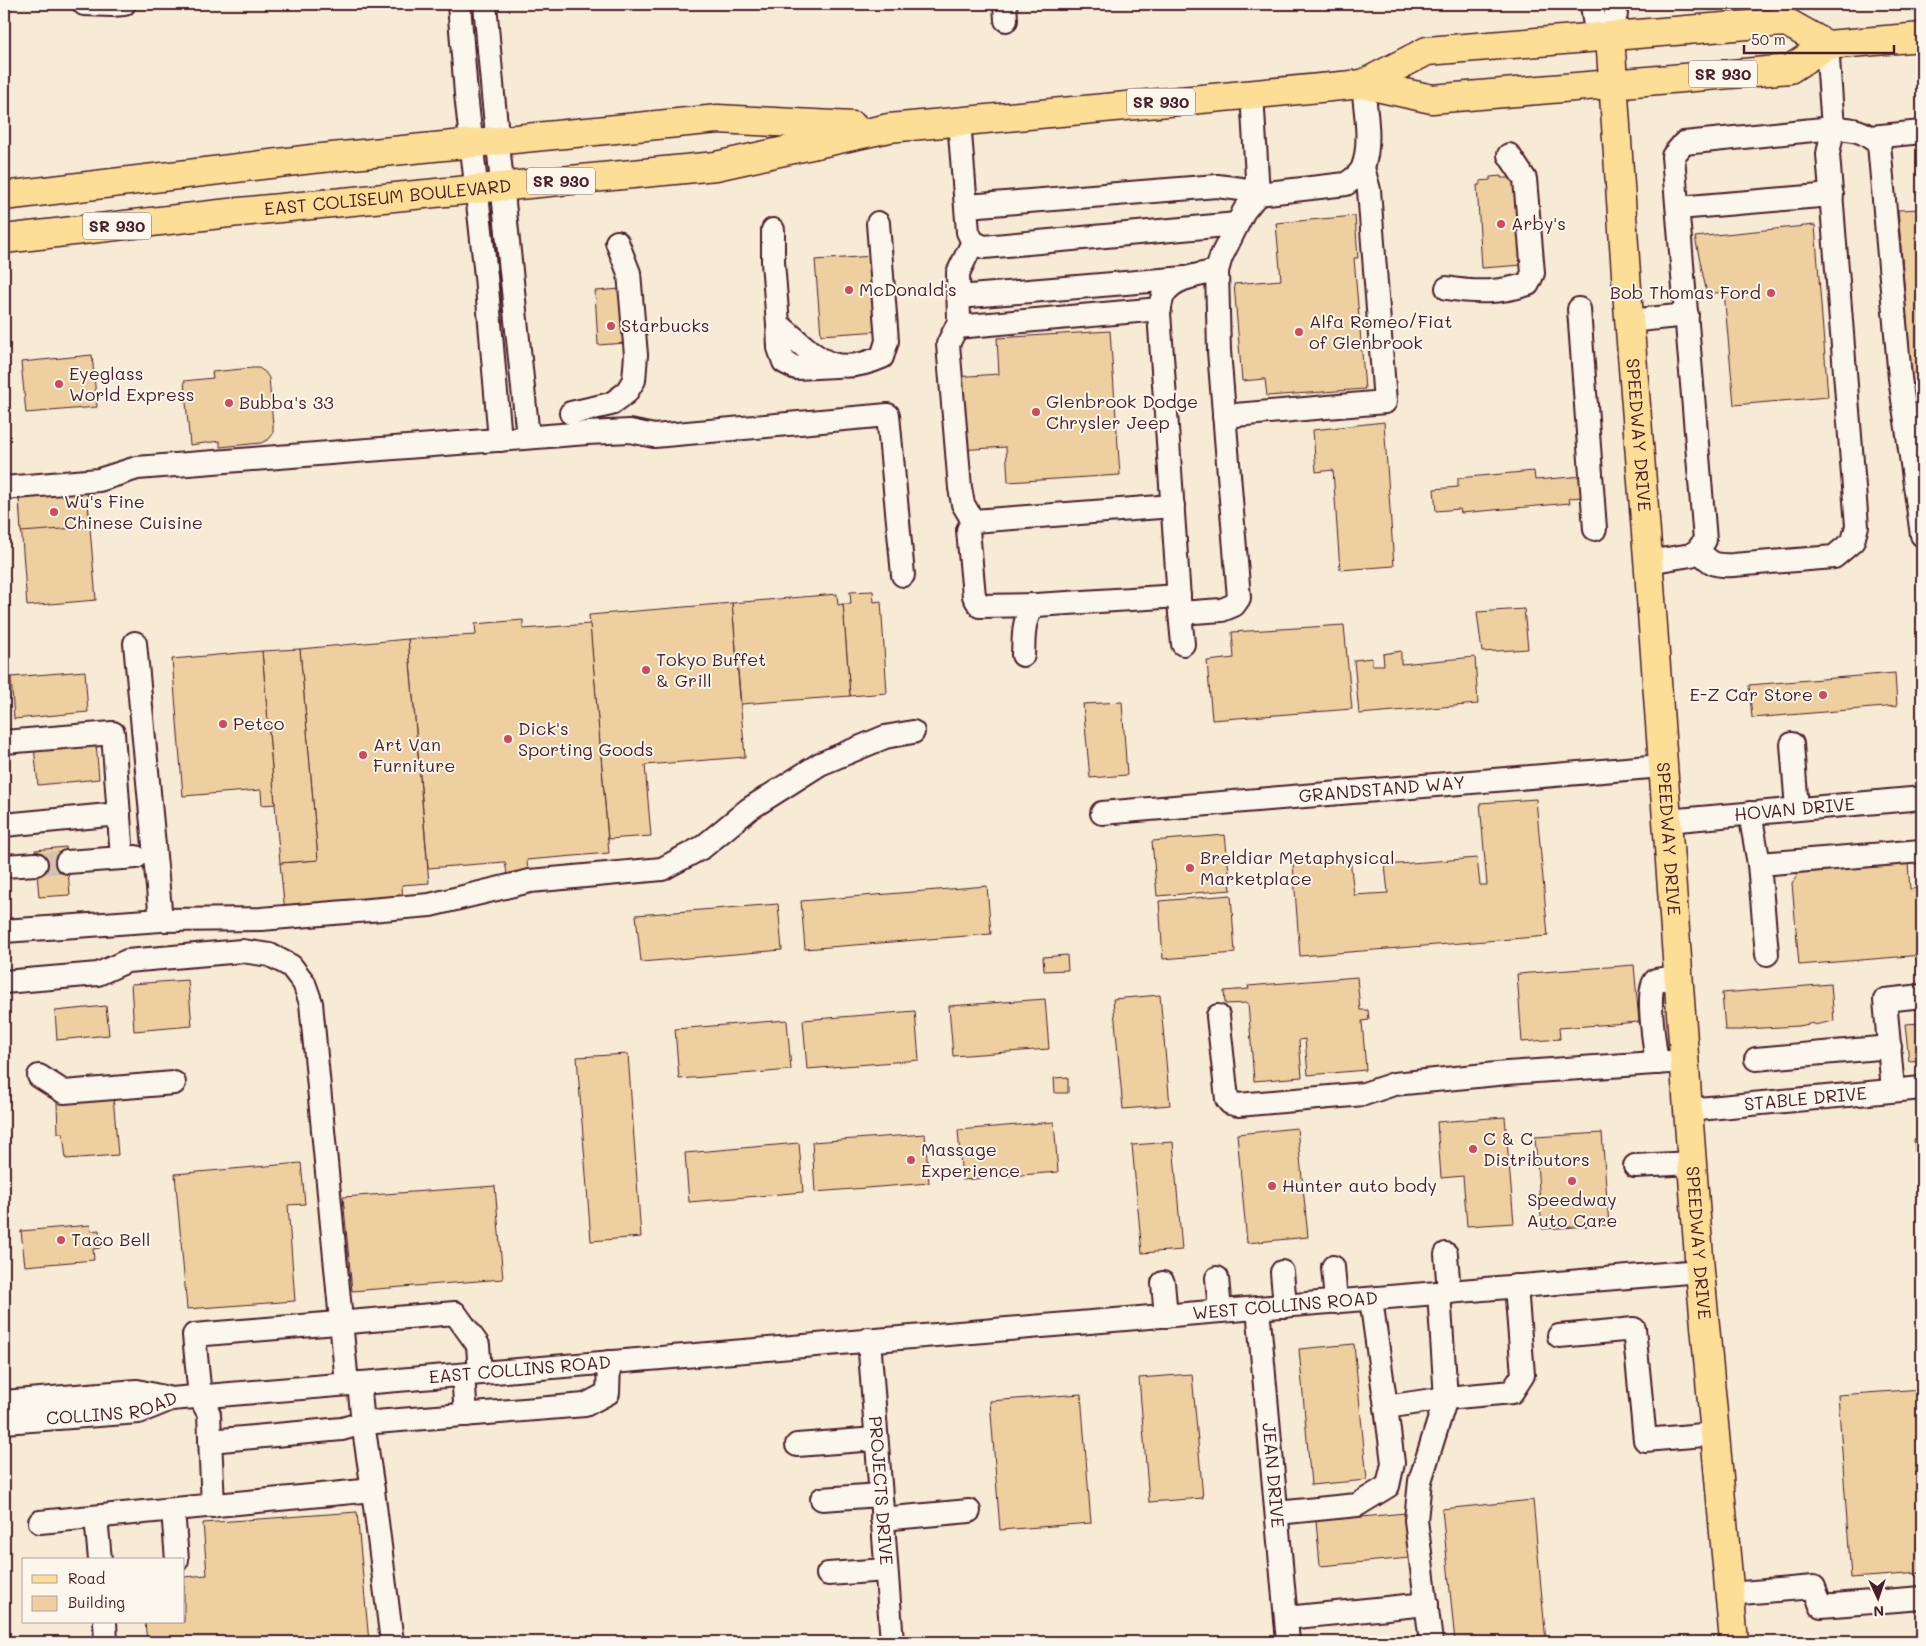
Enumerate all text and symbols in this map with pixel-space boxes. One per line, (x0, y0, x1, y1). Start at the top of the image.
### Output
scale bar (1744, 22, 1894, 54)
text: 50 m (1751, 29, 1786, 49)
road number: SR 930 (1689, 61, 1757, 88)
road number: SR 930 (1127, 88, 1195, 115)
road number: SR 930 (527, 168, 595, 195)
street label: EAST COLISEUM BOULEVARD (263, 173, 512, 221)
place label: Arby's (1511, 211, 1566, 235)
road number: SR 930 (83, 212, 151, 240)
marker: Arby's (1495, 218, 1507, 230)
place label: McDonald's (859, 277, 957, 301)
place label: Bob Thomas Ford (1610, 280, 1761, 304)
marker: McDonald's (843, 284, 855, 296)
marker: Bob Thomas Ford (1765, 287, 1777, 299)
place label: Alfa Romeo/Fiat of Glenbrook (1309, 309, 1452, 354)
place label: Starbucks (621, 313, 710, 337)
marker: Starbucks (605, 320, 617, 332)
marker: Alfa Romeo/Fiat of Glenbrook (1293, 326, 1305, 338)
street label: SPEEDWAY DRIVE (1621, 357, 1657, 512)
place label: Eyeglass World Express (69, 361, 194, 406)
marker: Eyeglass World Express (53, 378, 65, 390)
place label: Glenbrook Dodge Chrysler Jeep (1046, 389, 1198, 434)
place label: Bubba's 33 (239, 390, 334, 414)
marker: Bubba's 33 (223, 397, 235, 409)
marker: Glenbrook Dodge Chrysler Jeep (1030, 406, 1042, 418)
place label: Wu's Fine Chinese Cuisine (64, 489, 203, 534)
marker: Wu's Fine Chinese Cuisine (48, 506, 60, 518)
place label: Tokyo Buffet & Grill (656, 647, 766, 692)
marker: Tokyo Buffet & Grill (640, 664, 652, 676)
place label: E-Z Car Store (1689, 682, 1813, 706)
marker: E-Z Car Store (1817, 689, 1829, 701)
place label: Petco (233, 711, 285, 735)
place label: Dick's Sporting Goods (518, 716, 653, 761)
marker: Petco (217, 718, 229, 730)
place label: Art Van Furniture (373, 732, 455, 777)
marker: Dick's Sporting Goods (502, 733, 514, 745)
marker: Art Van Furniture (357, 749, 369, 761)
street label: SPEEDWAY DRIVE (1652, 761, 1687, 916)
street label: GRANDSTAND WAY (1298, 770, 1466, 807)
street label: HOVAN DRIVE (1733, 791, 1856, 826)
place label: Breldiar Metaphysical Marketplace (1200, 845, 1395, 890)
marker: Breldiar Metaphysical Marketplace (1184, 862, 1196, 874)
street label: STABLE DRIVE (1743, 1080, 1868, 1116)
place label: C & C Distributors (1483, 1126, 1590, 1171)
place label: Massage Experience (921, 1137, 1020, 1182)
marker: C & C Distributors (1467, 1143, 1479, 1155)
marker: Massage Experience (905, 1154, 917, 1166)
street label: SPEEDWAY DRIVE (1681, 1165, 1717, 1320)
place label: Hunter auto body (1282, 1173, 1437, 1197)
marker: Speedway Auto Care (1566, 1175, 1578, 1187)
marker: Hunter auto body (1266, 1180, 1278, 1192)
place label: Speedway Auto Care (1527, 1187, 1617, 1232)
place label: Taco Bell (71, 1227, 151, 1251)
marker: Taco Bell (55, 1234, 67, 1246)
street label: WEST COLLINS ROAD (1191, 1285, 1379, 1324)
street label: EAST COLLINS ROAD (428, 1349, 612, 1388)
street label: COLLINS ROAD (45, 1385, 181, 1430)
street label: PROJECTS DRIVE (864, 1415, 899, 1566)
street label: JEAN DRIVE (1257, 1422, 1291, 1529)
legend (22, 1558, 185, 1624)
text: Road (68, 1568, 105, 1588)
north arrow (1854, 1574, 1904, 1624)
text: Building (68, 1592, 125, 1612)
text: N (1873, 1602, 1885, 1621)

